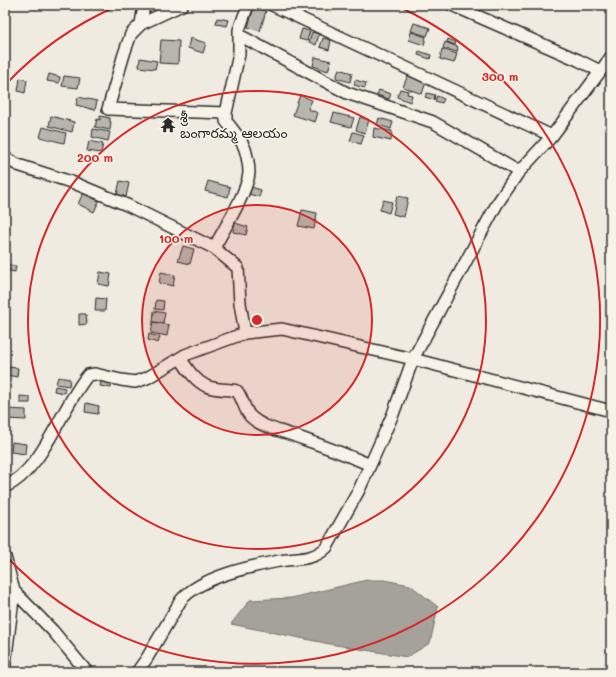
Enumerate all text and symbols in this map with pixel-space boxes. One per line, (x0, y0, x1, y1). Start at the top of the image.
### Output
text: 300 m (482, 68, 518, 84)
place label: శ్రీ బంగారమ్మ ఆలయం (180, 107, 288, 144)
temple icon: శ్రీ బంగారమ్మ ఆలయం (159, 116, 177, 134)
text: 200 m (77, 149, 113, 165)
text: 100 m (159, 230, 193, 246)
centre of rings (250, 313, 264, 327)

